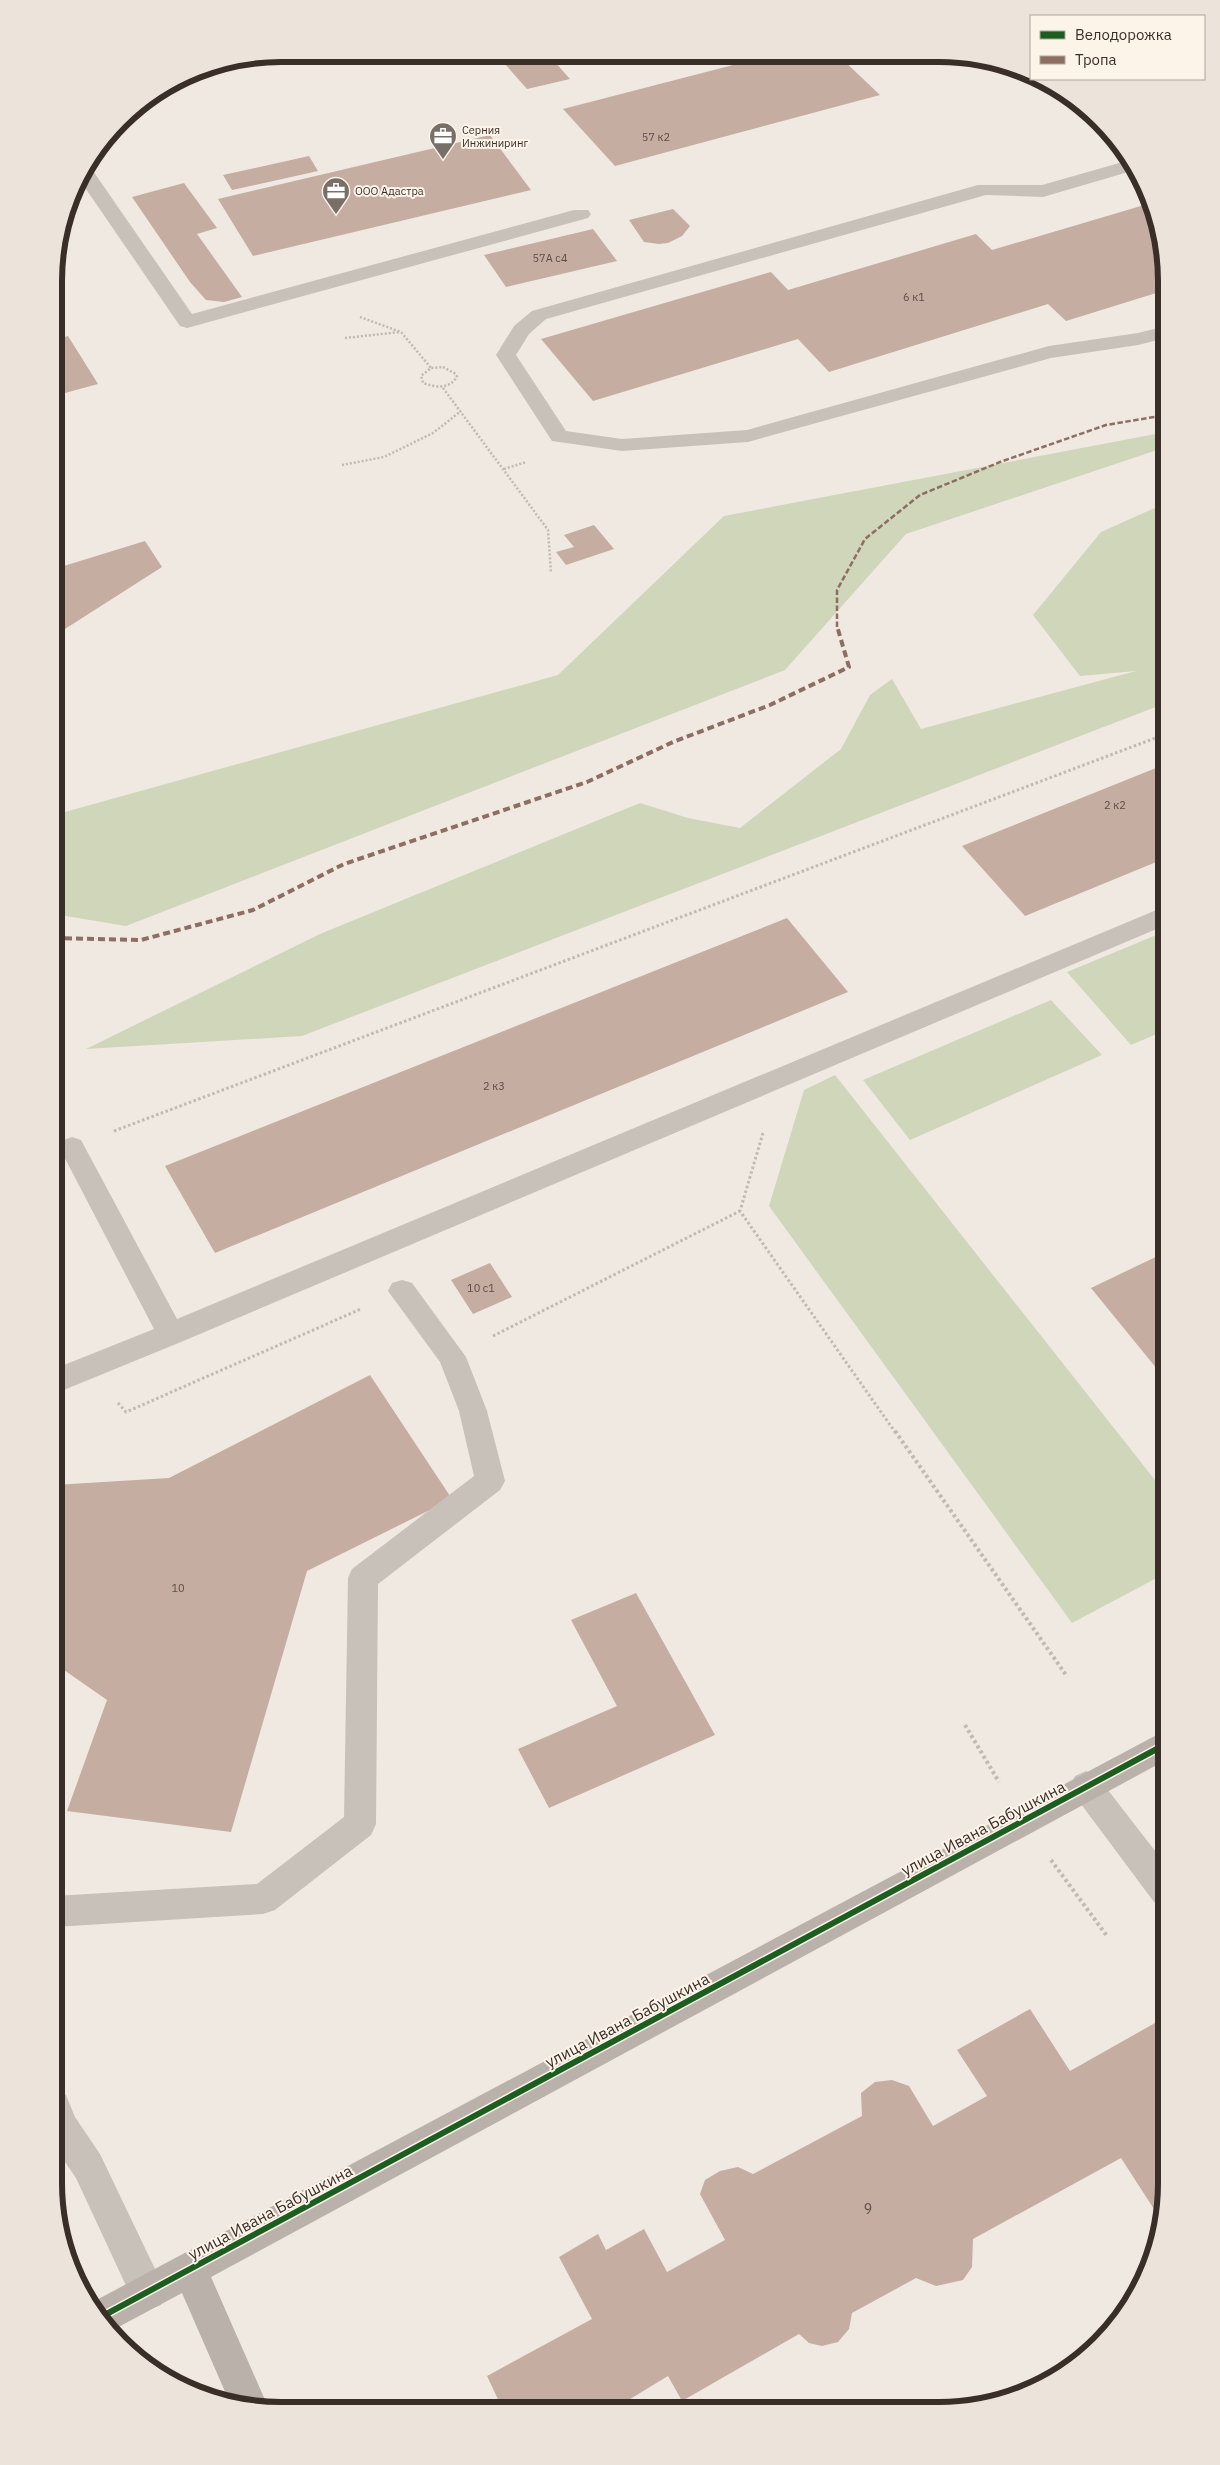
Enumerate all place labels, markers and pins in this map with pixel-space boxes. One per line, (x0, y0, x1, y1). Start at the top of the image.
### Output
office icon: Серния Инжиниринг (428, 121, 458, 160)
place label: Серния Инжиниринг (462, 123, 528, 150)
office icon: ООО Адастра (321, 176, 351, 215)
place label: ООО Адастра (355, 184, 424, 198)

